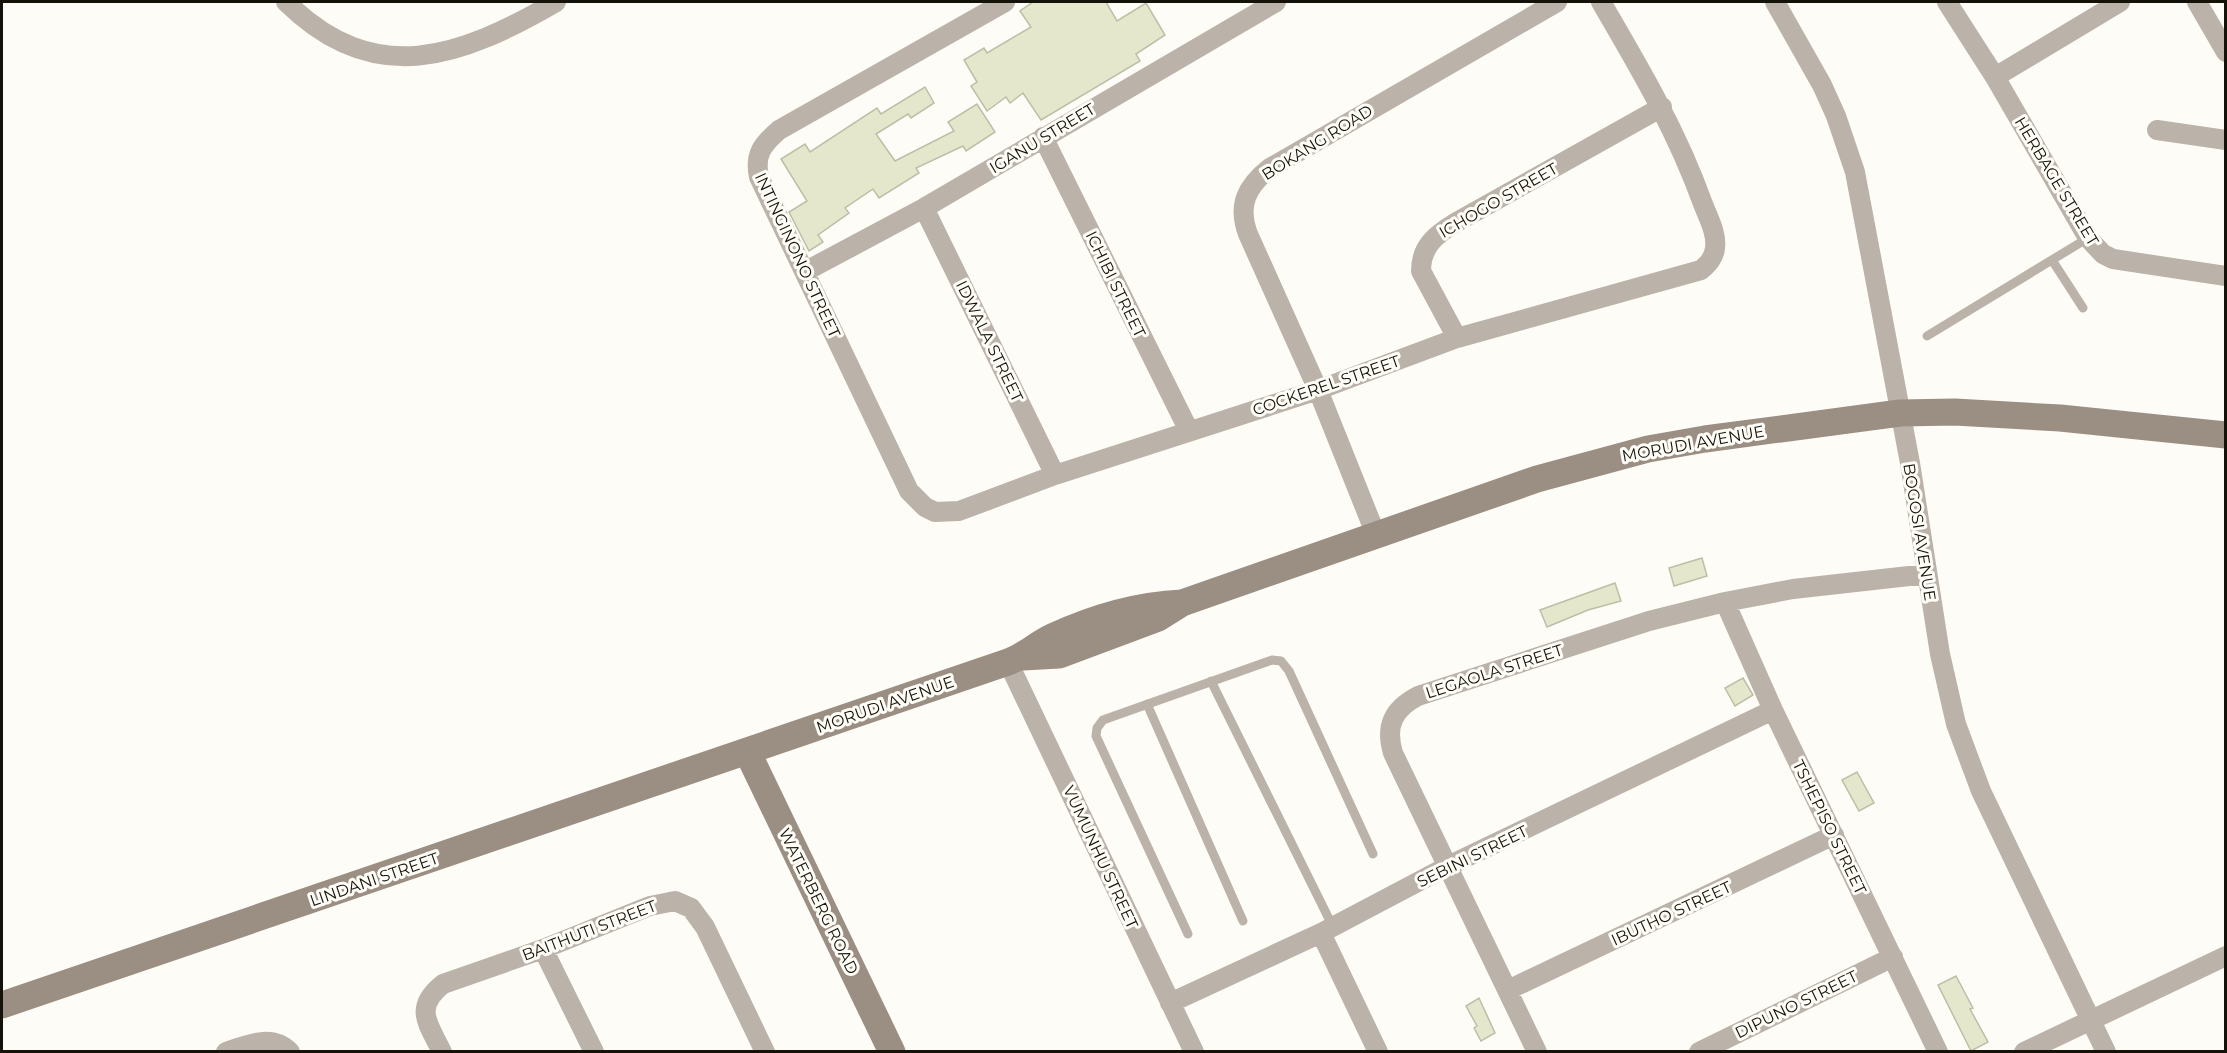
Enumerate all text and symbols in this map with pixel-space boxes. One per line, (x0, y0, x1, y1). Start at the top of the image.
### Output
street label: IGANU STREET (986, 99, 1099, 177)
street label: BOKANG ROAD (1258, 101, 1376, 184)
street label: HERBAGE STREET (2011, 113, 2103, 250)
street label: ICHOGO STREET (1436, 158, 1562, 242)
street label: INTINGINONO STREET (751, 170, 845, 342)
street label: ICHIBI STREET (1082, 228, 1150, 341)
street label: IDWALA STREET (952, 278, 1027, 406)
street label: COCKEREL STREET (1250, 351, 1403, 420)
street label: MORUDI AVENUE (1620, 422, 1766, 465)
street label: BOGOSI AVENUE (1899, 462, 1940, 602)
street label: LEGAOLA STREET (1423, 640, 1566, 703)
street label: MORUDI AVENUE (814, 672, 956, 737)
street label: TSHEPISO STREET (1789, 757, 1871, 898)
street label: VUMUNHU STREET (1059, 783, 1142, 933)
street label: SEBINI STREET (1414, 821, 1531, 891)
street label: WATERBERG ROAD (775, 825, 862, 977)
street label: LINDANI STREET (307, 848, 442, 910)
street label: IBUTHO STREET (1608, 877, 1735, 950)
street label: BAITHUTI STREET (519, 896, 660, 965)
street label: DIPUNO STREET (1732, 966, 1861, 1042)

